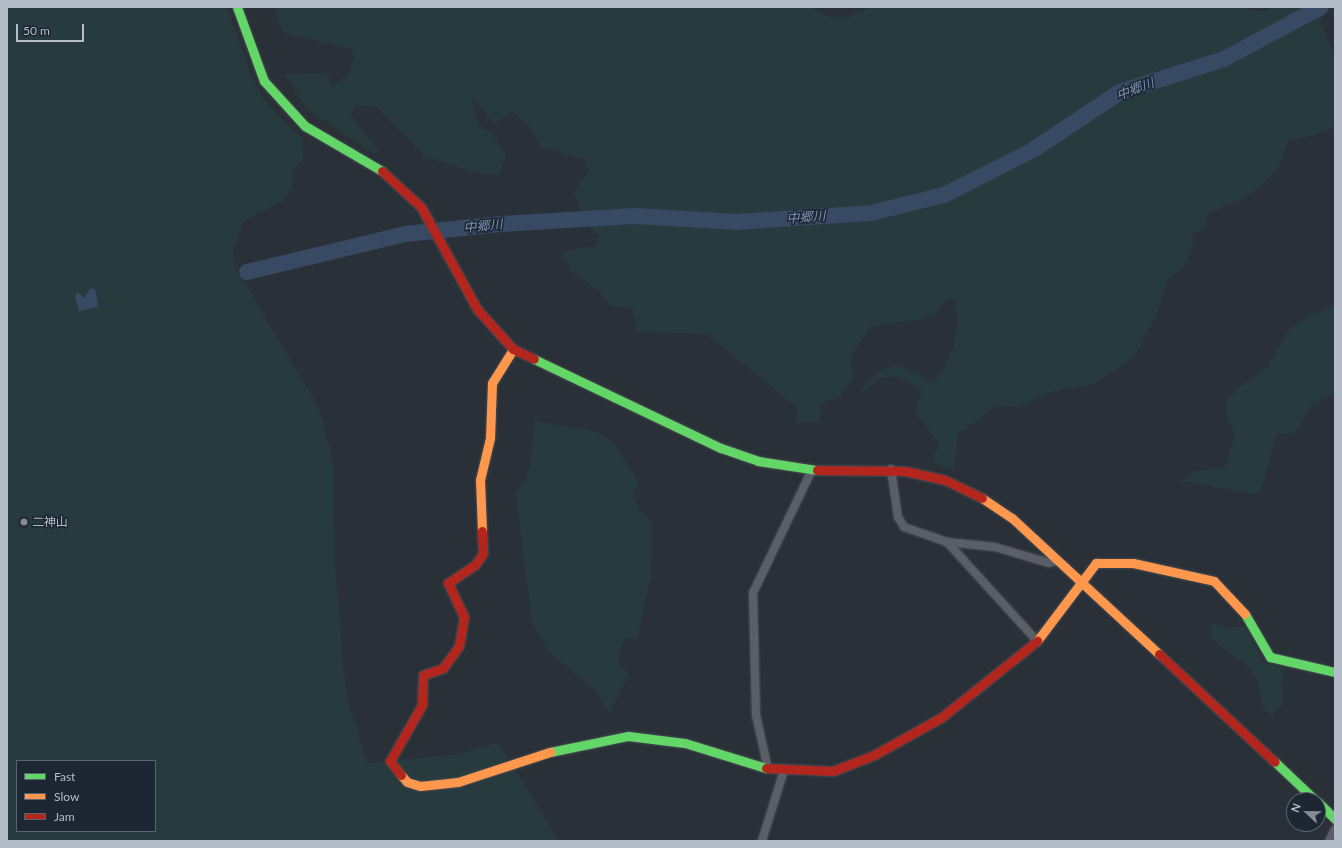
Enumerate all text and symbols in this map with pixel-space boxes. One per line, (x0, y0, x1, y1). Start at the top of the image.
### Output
scale bar (18, 16, 86, 42)
text: 50 m (23, 23, 50, 38)
water label: 中郷川 (1114, 75, 1156, 103)
water label: 中郷川 (786, 208, 826, 226)
water label: 中郷川 (463, 216, 503, 236)
place label: 二神山 (32, 515, 68, 529)
marker: 二神山 (19, 517, 29, 527)
legend (16, 760, 156, 832)
text: Fast (54, 769, 75, 784)
text: Slow (54, 789, 79, 804)
north arrow (1286, 792, 1326, 832)
text: N (1288, 801, 1303, 814)
text: Jam (54, 809, 75, 824)

